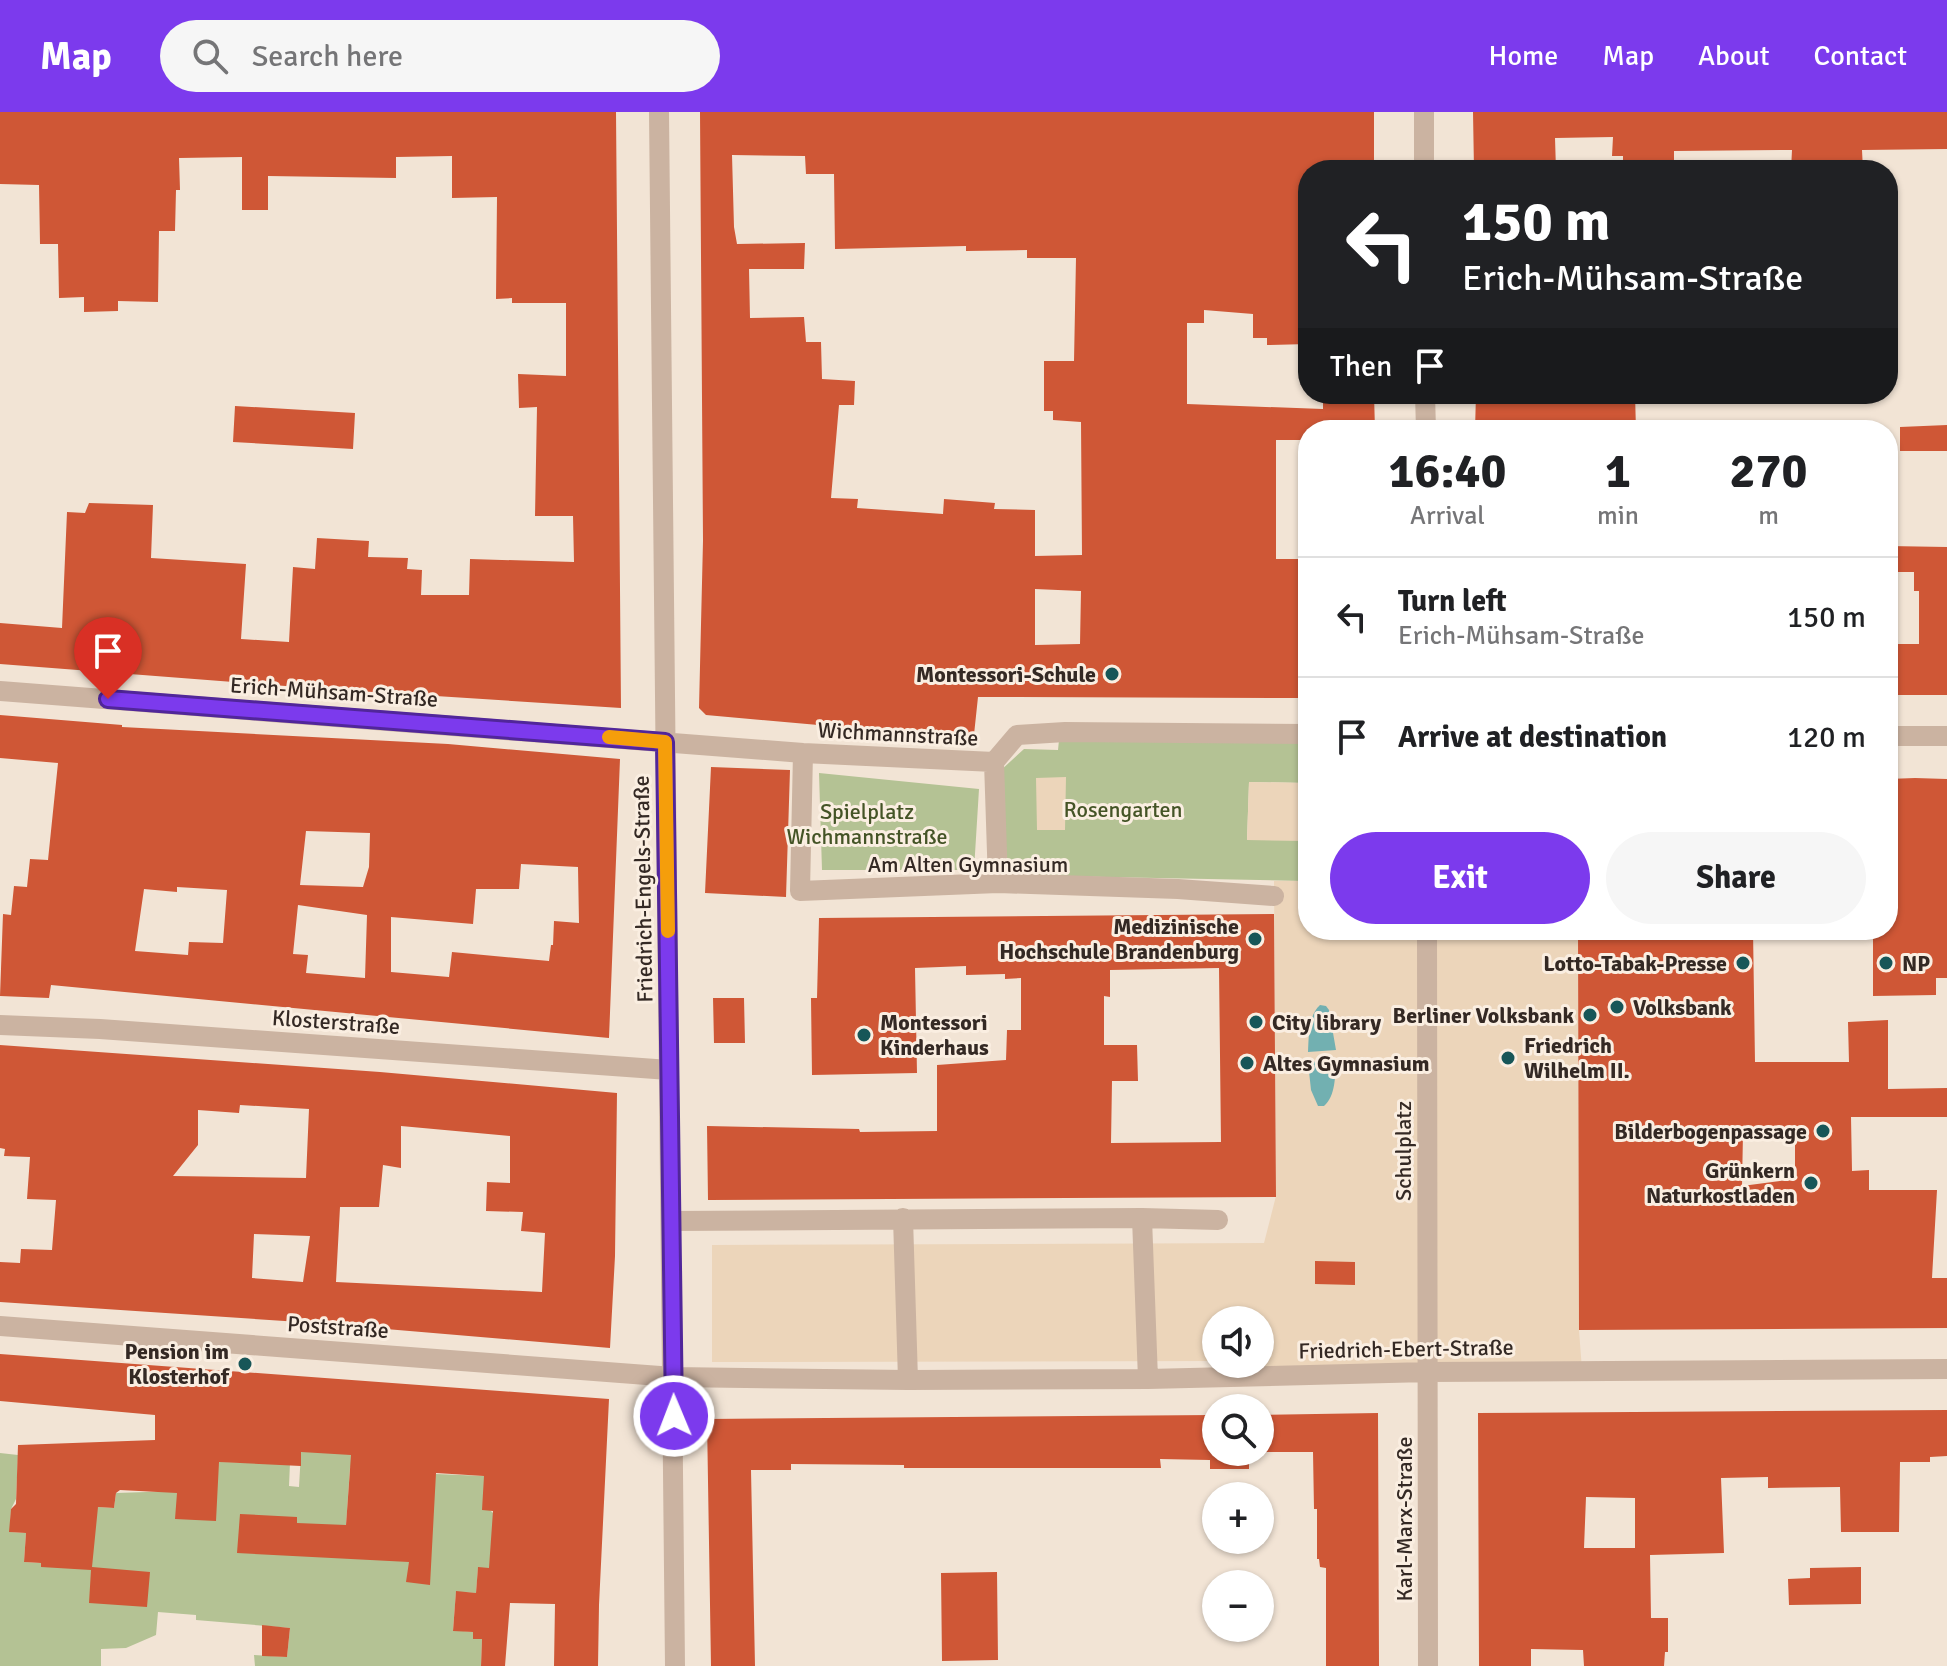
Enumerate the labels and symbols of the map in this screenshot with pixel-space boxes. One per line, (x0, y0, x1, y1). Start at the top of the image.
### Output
pin (74, 617, 142, 699)
place label: Montessori-Schule (916, 661, 1096, 688)
marker: Montessori-Schule (1103, 665, 1121, 683)
street label: Erich-Mühsam-Straße (229, 671, 439, 713)
street label: Wichmannstraße (817, 716, 979, 752)
street label: Friedrich-Engels-Straße (628, 775, 658, 1003)
park label: Rosengarten (1064, 796, 1182, 823)
park label: Spielplatz Wichmannstraße (787, 798, 947, 850)
street label: Am Alten Gymnasium (868, 851, 1068, 878)
place label: Medizinische Hochschule Brandenburg (999, 913, 1239, 965)
marker: Medizinische Hochschule Brandenburg (1246, 930, 1264, 948)
place label: Lotto-Tabak-Presse (1543, 950, 1727, 977)
place label: NP (1902, 950, 1930, 977)
marker: Lotto-Tabak-Presse (1734, 954, 1752, 972)
marker: NP (1877, 954, 1895, 972)
place label: Volksbank (1633, 994, 1732, 1021)
marker: Volksbank (1608, 998, 1626, 1016)
place label: Berliner Volksbank (1393, 1002, 1574, 1029)
street label: Klosterstraße (271, 1004, 401, 1040)
marker: Berliner Volksbank (1581, 1006, 1599, 1024)
place label: Montessori Kinderhaus (880, 1009, 989, 1061)
place label: City library (1272, 1009, 1381, 1036)
marker: City library (1247, 1013, 1265, 1031)
marker: Montessori Kinderhaus (855, 1026, 873, 1044)
place label: Friedrich Wilhelm II. (1524, 1032, 1630, 1084)
marker: Friedrich Wilhelm II. (1499, 1049, 1517, 1067)
place label: Altes Gymnasium (1263, 1050, 1430, 1077)
marker: Altes Gymnasium (1238, 1054, 1256, 1072)
street label: Schulplatz (1390, 1101, 1417, 1201)
place label: Bilderbogenpassage (1614, 1118, 1807, 1145)
marker: Bilderbogenpassage (1814, 1122, 1832, 1140)
place label: Grünkern Naturkostladen (1646, 1157, 1795, 1209)
marker: Grünkern Naturkostladen (1802, 1174, 1820, 1192)
street label: Poststraße (286, 1310, 390, 1344)
street label: Friedrich-Ebert-Straße (1298, 1334, 1514, 1364)
place label: Pension im Klosterhof (124, 1338, 230, 1390)
marker: Pension im Klosterhof (236, 1355, 254, 1373)
position arrow (632, 1374, 716, 1458)
street label: Karl-Marx-Straße (1391, 1437, 1418, 1601)

